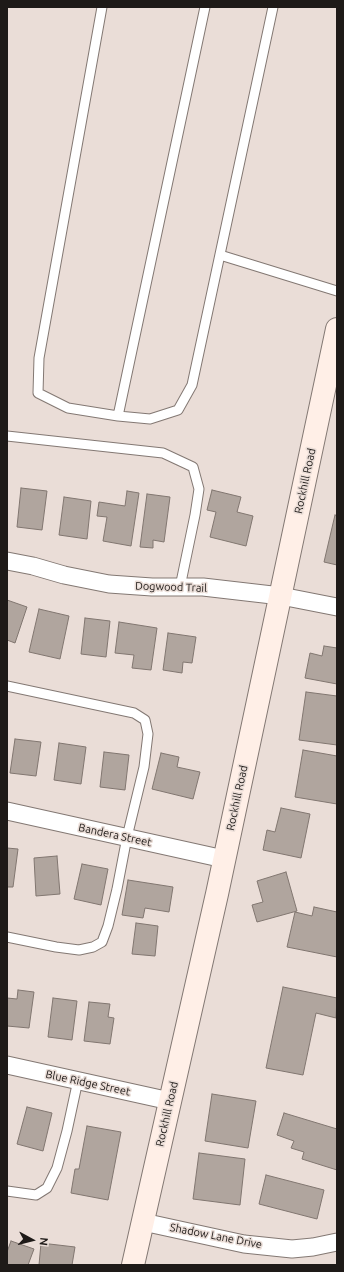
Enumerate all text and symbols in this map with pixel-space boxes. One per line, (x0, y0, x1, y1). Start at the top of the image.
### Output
street label: Rockhill Road (292, 447, 318, 515)
street label: Dogwood Trail (135, 579, 207, 595)
street label: Rockhill Road (224, 764, 250, 832)
street label: Bandera Street (77, 821, 153, 849)
street label: Blue Ridge Street (44, 1068, 132, 1098)
street label: Rockhill Road (153, 1080, 181, 1148)
north arrow (12, 1220, 52, 1260)
street label: Shadow Lane Drive (169, 1221, 263, 1251)
text: N (37, 1237, 50, 1246)

